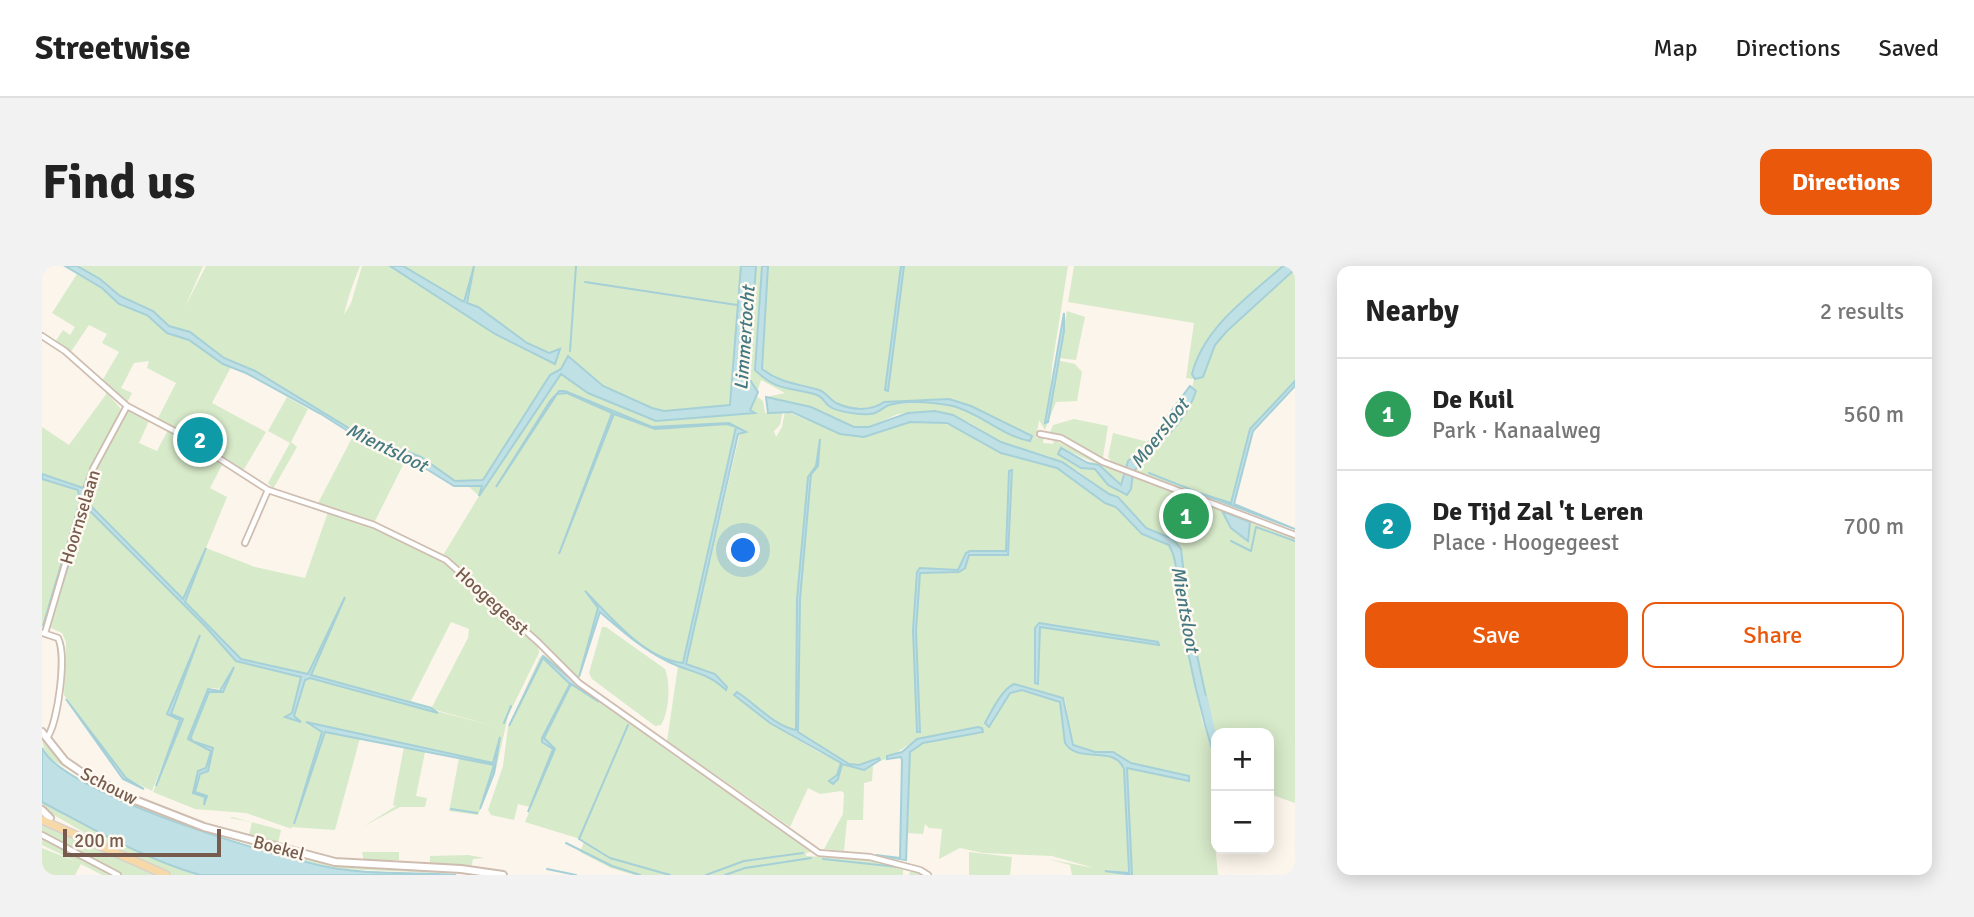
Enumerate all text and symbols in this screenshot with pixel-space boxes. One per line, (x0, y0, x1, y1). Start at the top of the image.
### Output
text: Streetwise (35, 28, 191, 69)
text: Map (1653, 33, 1698, 63)
text: Directions (1736, 33, 1841, 63)
text: Saved (1879, 33, 1939, 63)
button: Directions (1760, 149, 1932, 215)
text: Find us (42, 152, 195, 212)
water label: Limmertocht (729, 283, 761, 391)
text: Nearby (1365, 293, 1459, 330)
text: 2 results (1820, 297, 1904, 326)
text: De Kuil (1432, 384, 1514, 416)
water label: Moersloot (1125, 392, 1196, 473)
text: 1 (1382, 400, 1394, 429)
text: 560 m (1843, 400, 1904, 429)
pin: 2 (177, 414, 223, 466)
text: Park · Kanaalweg (1432, 416, 1601, 445)
water label: Mientsloot (342, 418, 433, 479)
street label: Hoornselaan (55, 467, 105, 567)
pin: 1 (1163, 490, 1209, 542)
text: De Tijd Zal 't Leren (1432, 496, 1643, 528)
text: 2 (1382, 512, 1394, 541)
text: 700 m (1843, 512, 1904, 541)
text: Place · Hoogegeest (1432, 528, 1619, 557)
your location (726, 533, 760, 567)
street label: Hoogegeest (451, 562, 533, 640)
water label: Mientsloot (1166, 564, 1205, 656)
button: Save (1365, 602, 1628, 668)
button: Share (1642, 602, 1904, 668)
map controls (1211, 728, 1274, 854)
button: + (1211, 728, 1274, 791)
street label: Schouw (77, 762, 141, 810)
button: − (1211, 791, 1274, 854)
scale bar (63, 826, 220, 858)
text: 200 m (74, 829, 124, 853)
street label: Boekel (251, 831, 307, 865)

